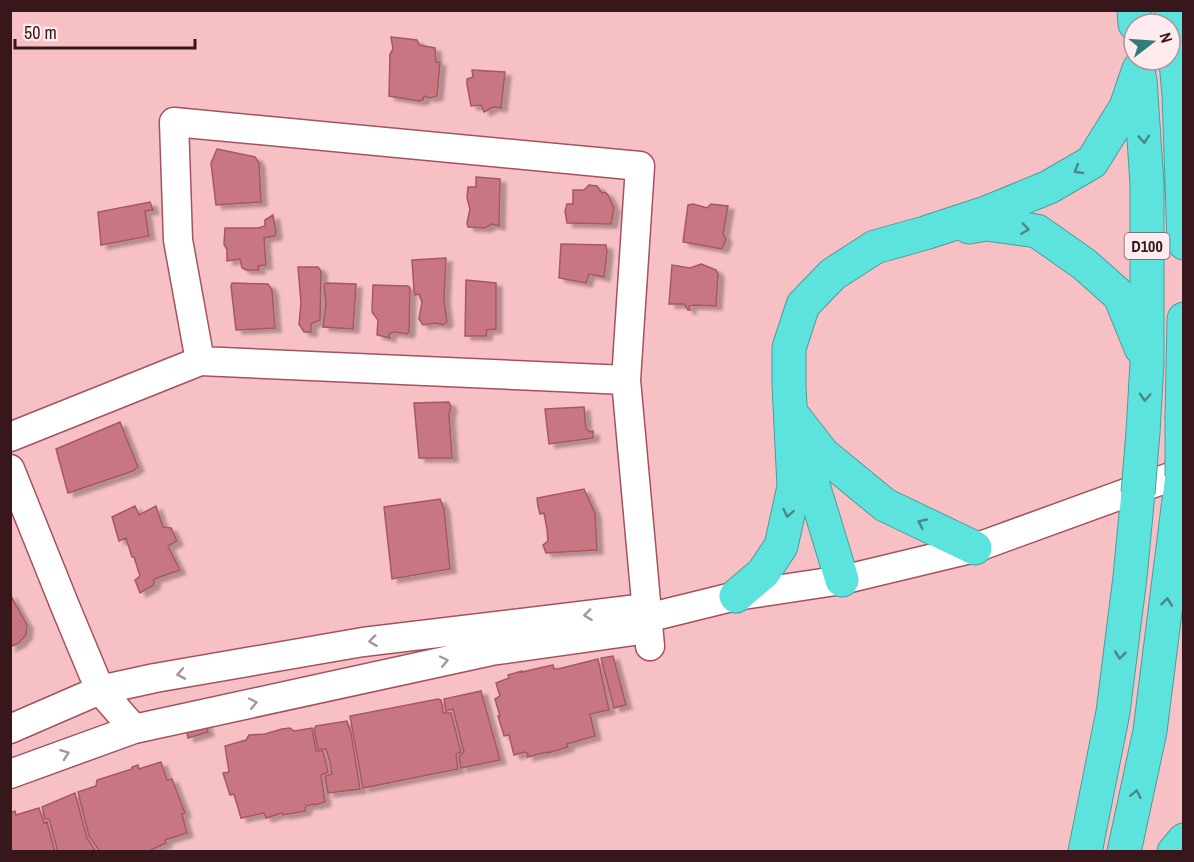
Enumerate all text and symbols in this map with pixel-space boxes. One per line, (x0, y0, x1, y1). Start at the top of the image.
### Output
scale bar (15, 12, 195, 50)
north arrow (1122, 12, 1182, 72)
text: 50 m (24, 20, 57, 45)
text: N (1154, 30, 1178, 45)
one-way arrow (1137, 135, 1150, 144)
one-way arrow (1074, 163, 1084, 175)
one-way arrow (1020, 223, 1029, 235)
road number: D100 (1124, 233, 1170, 259)
one-way arrow (1139, 393, 1152, 402)
one-way arrow (782, 507, 795, 517)
one-way arrow (917, 518, 928, 530)
one-way arrow (1160, 597, 1173, 607)
one-way arrow (583, 608, 592, 621)
one-way arrow (369, 634, 378, 647)
one-way arrow (1114, 651, 1127, 660)
one-way arrow (438, 655, 448, 668)
one-way arrow (176, 667, 186, 679)
one-way arrow (248, 697, 258, 710)
one-way arrow (59, 749, 70, 761)
one-way arrow (1129, 790, 1142, 800)

